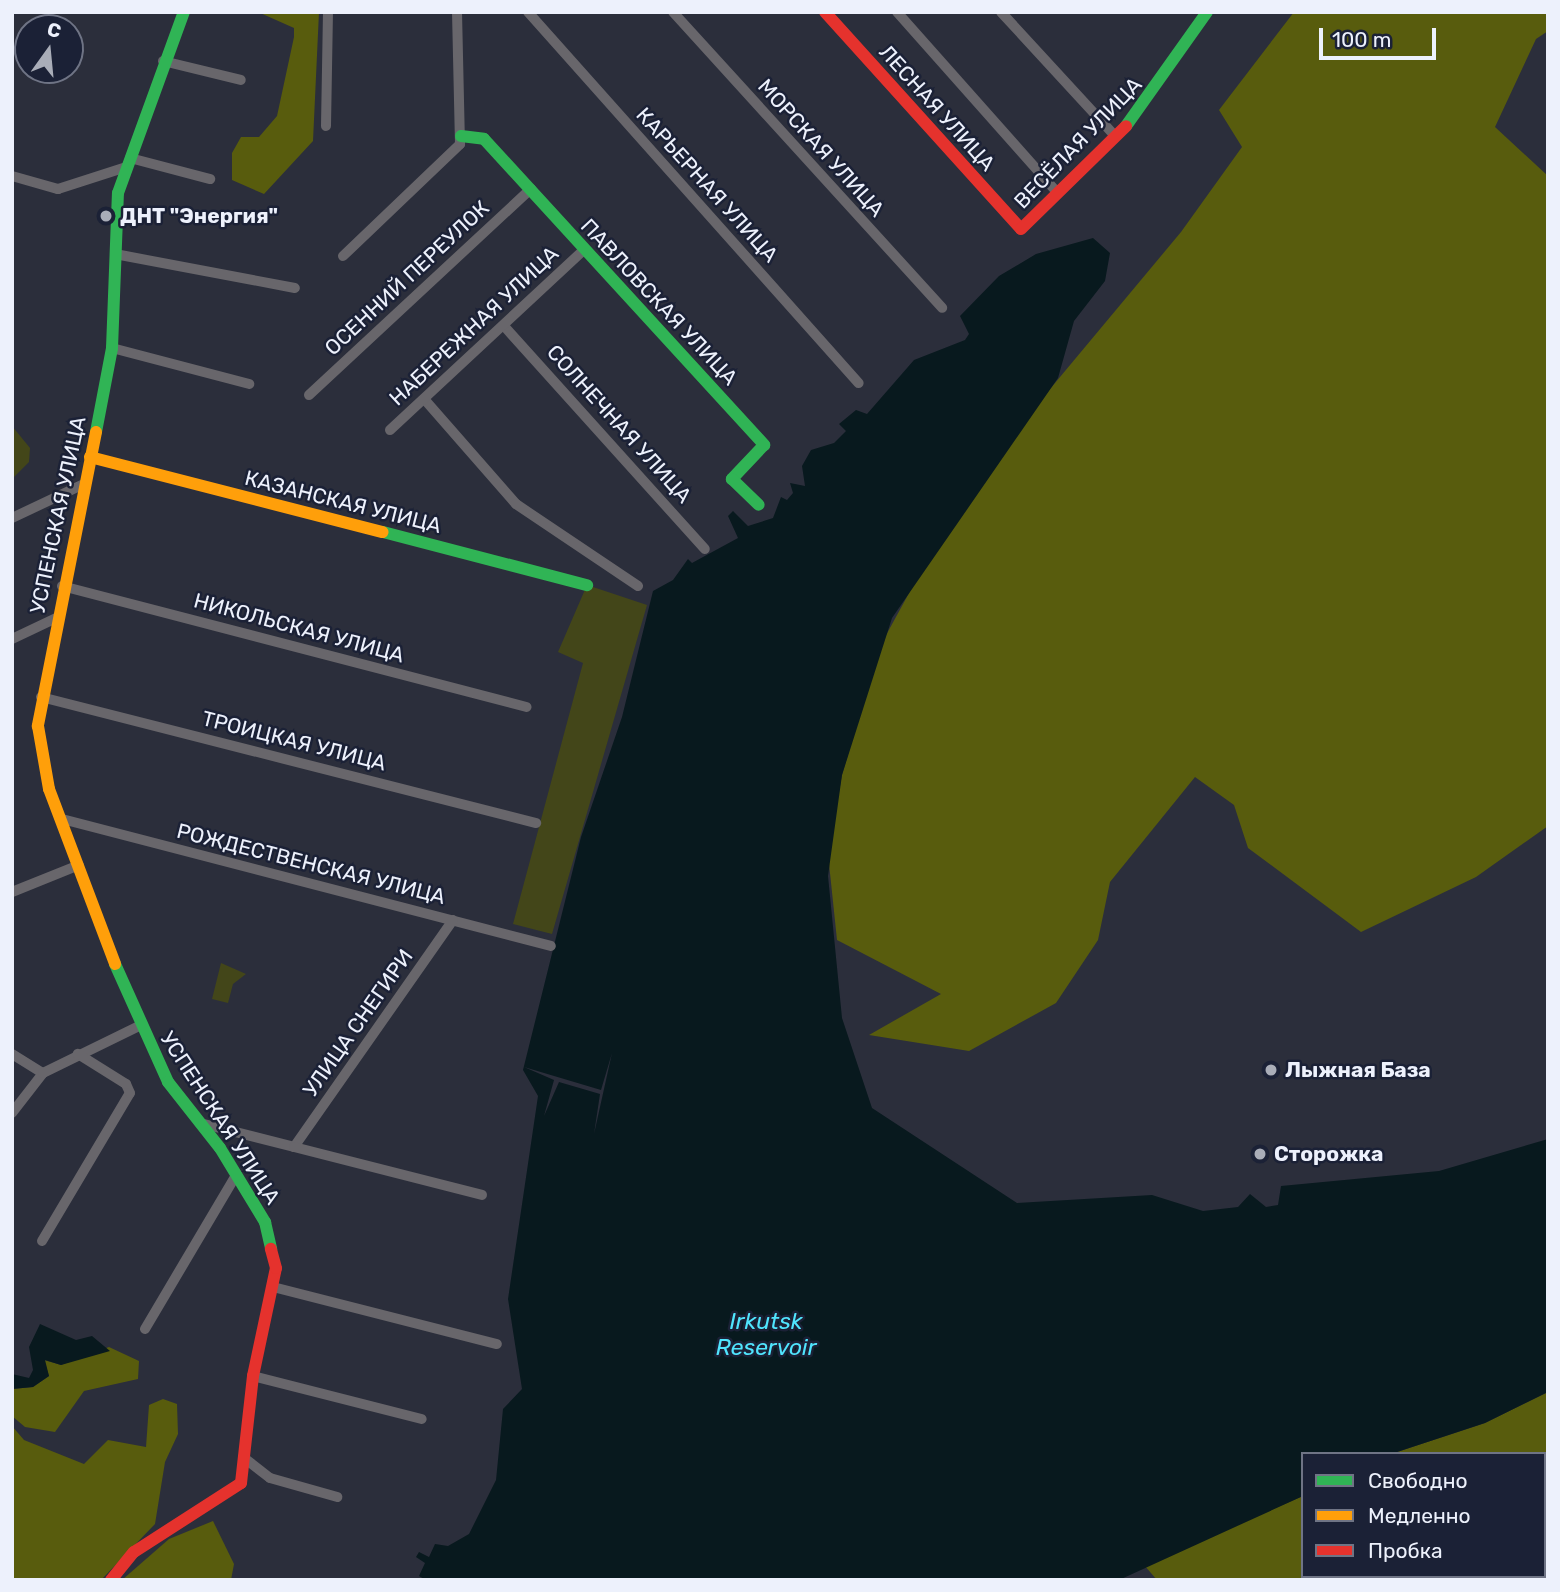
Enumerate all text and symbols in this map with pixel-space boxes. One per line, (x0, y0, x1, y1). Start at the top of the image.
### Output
north arrow (14, 14, 84, 84)
scale bar (1322, 14, 1439, 58)
text: С (45, 17, 63, 43)
text: 100 m (1332, 27, 1391, 52)
street label: ЛЕСНАЯ УЛИЦА (874, 40, 1000, 176)
street label: ВЕСЁЛАЯ УЛИЦА (1009, 72, 1147, 214)
street label: МОРСКАЯ УЛИЦА (753, 74, 889, 222)
street label: КАРЬЕРНАЯ УЛИЦА (631, 102, 783, 268)
street label: ОСЕННИЙ ПЕРЕУЛОК (320, 195, 494, 361)
place label: ДНТ "Энергия" (120, 203, 278, 229)
marker: ДНТ "Энергия" (98, 208, 114, 224)
street label: ПАВЛОВСКАЯ УЛИЦА (575, 214, 743, 390)
street label: НАБЕРЕЖНАЯ УЛИЦА (384, 241, 564, 411)
street label: СОЛНЕЧНАЯ УЛИЦА (541, 340, 697, 508)
street label: УСПЕНСКАЯ УЛИЦА (25, 414, 91, 616)
street label: КАЗАНСКАЯ УЛИЦА (242, 465, 444, 539)
street label: НИКОЛЬСКАЯ УЛИЦА (191, 588, 407, 668)
street label: ТРОИЦКАЯ УЛИЦА (199, 706, 389, 776)
street label: РОЖДЕСТВЕНСКАЯ УЛИЦА (174, 818, 448, 910)
street label: УЛИЦА СНЕГИРИ (298, 944, 418, 1102)
street label: УСПЕНСКАЯ УЛИЦА (155, 1027, 285, 1209)
place label: Лыжная База (1285, 1057, 1431, 1083)
marker: Лыжная База (1263, 1062, 1279, 1078)
place label: Сторожка (1274, 1141, 1383, 1167)
marker: Сторожка (1252, 1146, 1268, 1162)
water label: Irkutsk Reservoir (716, 1307, 816, 1361)
legend (1301, 1452, 1546, 1578)
text: Свободно (1368, 1468, 1468, 1493)
text: Медленно (1368, 1503, 1471, 1528)
text: Пробка (1368, 1538, 1443, 1563)

